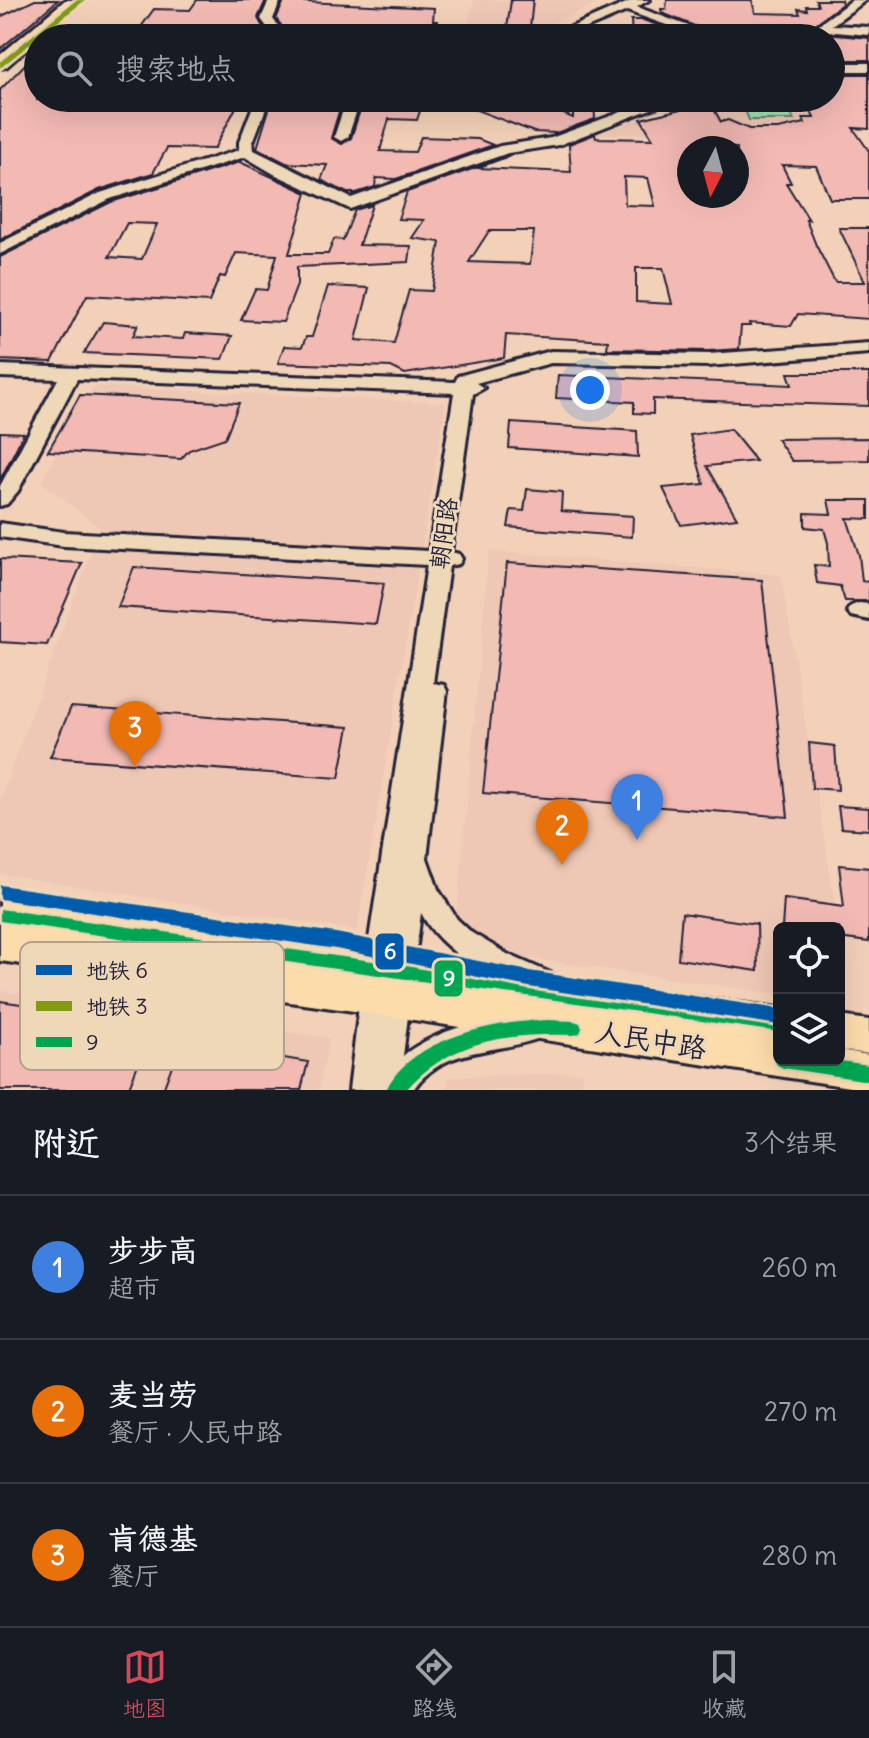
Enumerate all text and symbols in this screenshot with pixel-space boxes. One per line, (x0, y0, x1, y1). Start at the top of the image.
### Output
search box (24, 24, 845, 112)
icon: search (52, 46, 96, 90)
text: 搜索地点 (116, 49, 236, 87)
north arrow (677, 136, 749, 208)
your location (570, 370, 610, 410)
street label: 朝阳路 (423, 495, 463, 571)
pin: 3 (109, 701, 161, 767)
pin: 1 (611, 774, 663, 840)
pin: 2 (536, 799, 588, 865)
map controls (773, 922, 845, 1066)
button: locate (773, 922, 845, 994)
line badge: 6 (374, 932, 405, 971)
text: 6 (384, 937, 396, 965)
legend (20, 942, 284, 1070)
text: 地铁 6 (86, 956, 148, 984)
line badge: 9 (433, 959, 464, 998)
text: 9 (443, 964, 455, 992)
text: 地铁 3 (86, 992, 148, 1020)
button: layers (773, 994, 845, 1066)
street label: 人民中路 (593, 1013, 709, 1067)
text: 9 (86, 1028, 99, 1056)
text: 附近 (32, 1121, 100, 1164)
text: 3个结果 (744, 1126, 837, 1159)
text: 步步高 (108, 1231, 198, 1269)
text: 1 (53, 1251, 63, 1284)
text: 260 m (762, 1251, 837, 1284)
text: 超市 (108, 1271, 160, 1304)
text: 麦当劳 (108, 1375, 198, 1413)
text: 2 (51, 1395, 65, 1428)
text: 270 m (764, 1395, 837, 1428)
text: 餐厅 · 人民中路 (108, 1415, 282, 1448)
text: 肯德基 (108, 1519, 198, 1557)
text: 3 (51, 1539, 65, 1572)
text: 280 m (762, 1539, 837, 1572)
text: 餐厅 (108, 1559, 160, 1592)
tab: 地图 (123, 1645, 167, 1722)
tab: 路线 (412, 1645, 456, 1722)
tab: 收藏 (702, 1645, 746, 1722)

